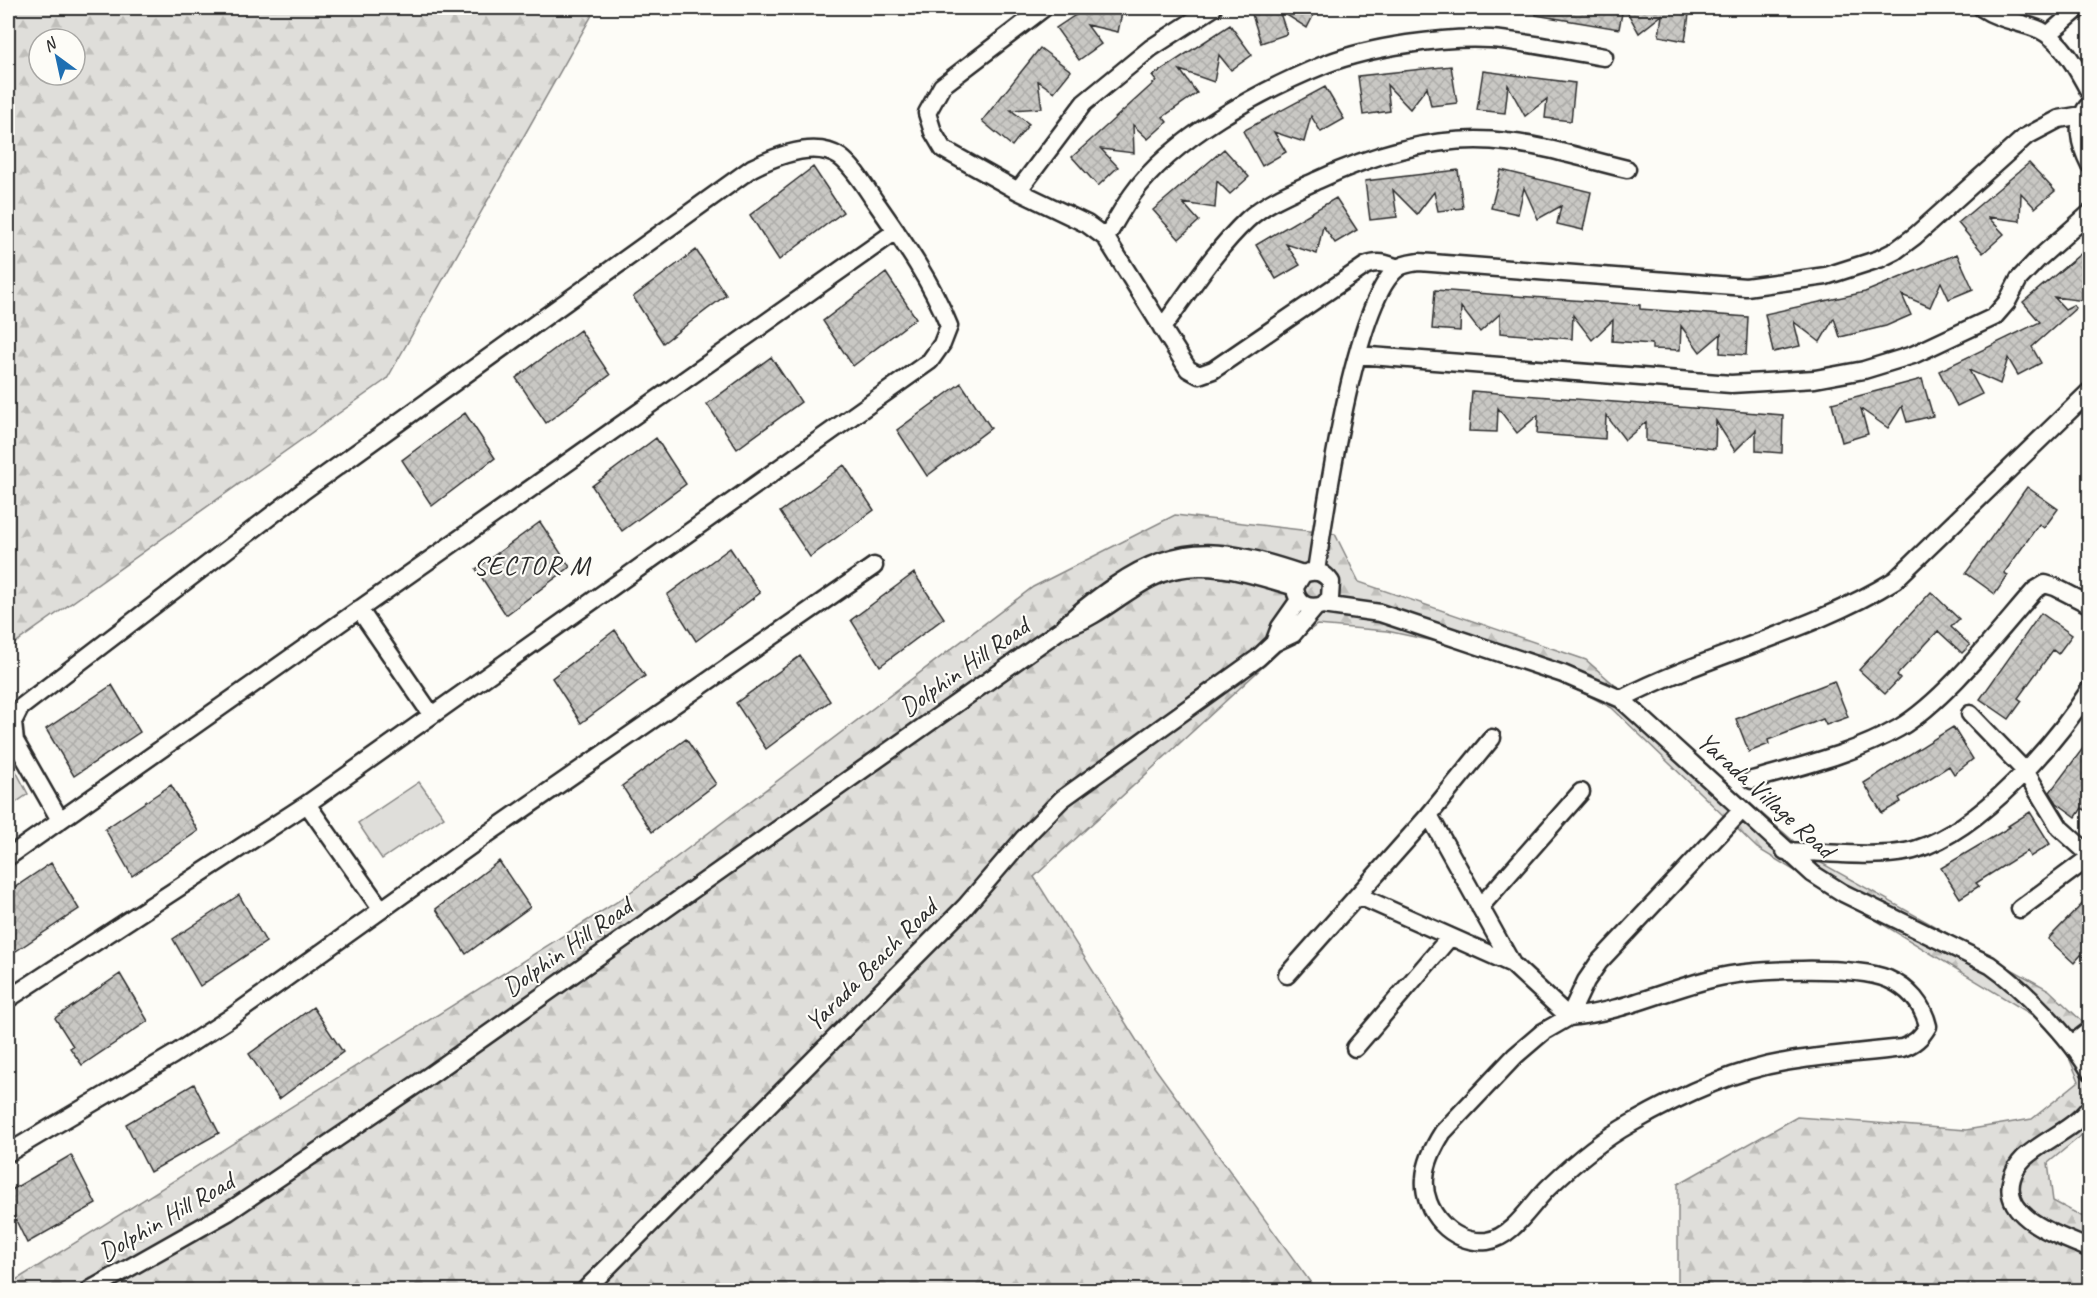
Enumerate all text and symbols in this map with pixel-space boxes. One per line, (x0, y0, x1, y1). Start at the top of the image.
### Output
north arrow (27, 27, 87, 87)
text: N (40, 32, 62, 56)
district label: SECTOR M (473, 548, 592, 582)
street label: Dolphin Hill Road (893, 608, 1038, 724)
street label: Yarada Village Road (1690, 725, 1844, 868)
street label: Dolphin Hill Road (496, 888, 641, 1004)
street label: Yarada Beach Road (798, 889, 947, 1038)
street label: Dolphin Hill Road (92, 1163, 243, 1269)

